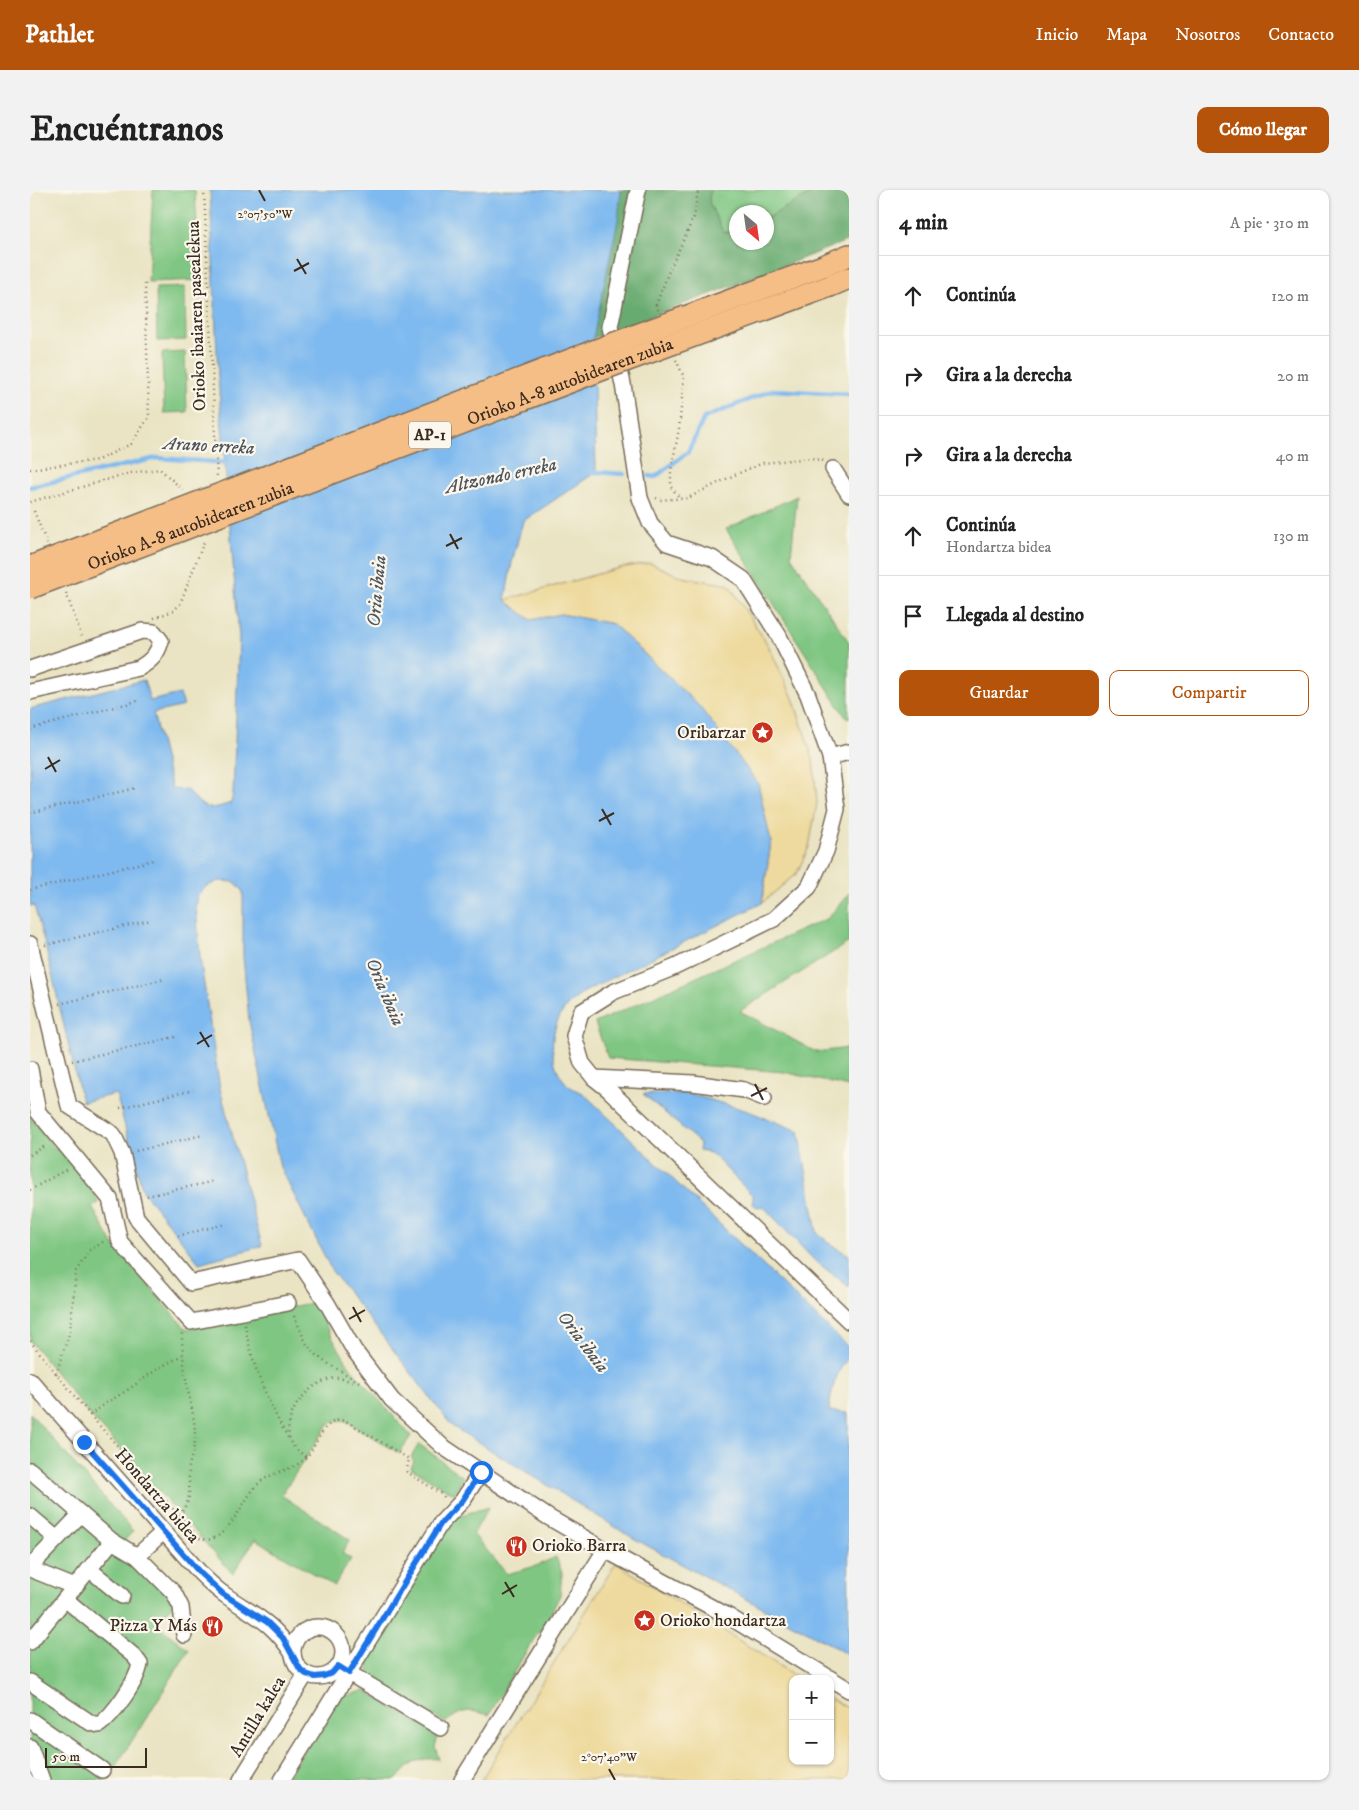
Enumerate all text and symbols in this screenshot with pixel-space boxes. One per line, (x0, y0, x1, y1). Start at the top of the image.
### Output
text: Pathlet (25, 20, 94, 50)
text: Inicio (1036, 24, 1078, 46)
text: Mapa (1106, 24, 1147, 46)
text: Nosotros (1175, 24, 1240, 46)
text: Contacto (1268, 24, 1334, 46)
button: Cómo llegar (1197, 107, 1329, 153)
text: Encuéntranos (30, 108, 224, 152)
north arrow (729, 205, 774, 250)
text: 2°07'50"W (238, 207, 293, 222)
text: 4 min (899, 210, 948, 236)
text: A pie · 310 m (1230, 213, 1309, 233)
street label: Orioko ibaiaren pasealekua (183, 220, 211, 411)
icon: ahead (899, 282, 927, 310)
text: Continúa (946, 284, 1016, 307)
text: 120 m (1271, 286, 1309, 306)
street label: Orioko A-8 autobidearen zubia (464, 333, 677, 431)
icon: right (899, 362, 927, 390)
text: Gira a la derecha (946, 364, 1072, 387)
text: 20 m (1277, 366, 1309, 386)
road number: AP-1 (409, 422, 451, 448)
water label: Arano erreka (161, 432, 255, 460)
icon: right (899, 442, 927, 470)
text: Gira a la derecha (946, 444, 1072, 467)
text: 40 m (1276, 446, 1309, 466)
water label: Altzondo erreka (441, 453, 559, 499)
street label: Orioko A-8 autobidearen zubia (85, 477, 297, 576)
text: Continúa (946, 514, 1016, 537)
icon: ahead (899, 522, 927, 550)
text: 130 m (1273, 526, 1309, 546)
text: Hondartza bidea (946, 537, 1051, 557)
water label: Oria ibaia (362, 554, 392, 628)
icon: arrive (899, 602, 927, 630)
text: Llegada al destino (946, 604, 1084, 627)
button: Guardar (899, 670, 1099, 716)
button: Compartir (1109, 670, 1309, 716)
place icon: Oribarzar (750, 721, 774, 745)
place label: Oribarzar (677, 722, 746, 744)
water label: Oria ibaia (360, 954, 410, 1030)
water label: Oria ibaia (552, 1306, 614, 1378)
route end (73, 1431, 96, 1454)
street label: Hondartza bidea (110, 1444, 204, 1548)
route start (470, 1461, 493, 1484)
restaurant icon: Orioko Barra (504, 1534, 528, 1558)
place label: Orioko Barra (532, 1535, 627, 1557)
place icon: Orioko hondartza (632, 1609, 656, 1633)
place label: Orioko hondartza (660, 1610, 787, 1632)
restaurant icon: Pizza Y Más (201, 1614, 225, 1638)
place label: Pizza Y Más (109, 1615, 197, 1637)
street label: Antilla kalea (225, 1672, 291, 1761)
map controls (789, 1675, 834, 1765)
button: + (789, 1675, 834, 1720)
button: − (789, 1720, 834, 1765)
scale bar (45, 1745, 148, 1768)
text: 50 m (52, 1748, 80, 1766)
text: 2°07'40"W (581, 1750, 638, 1765)

